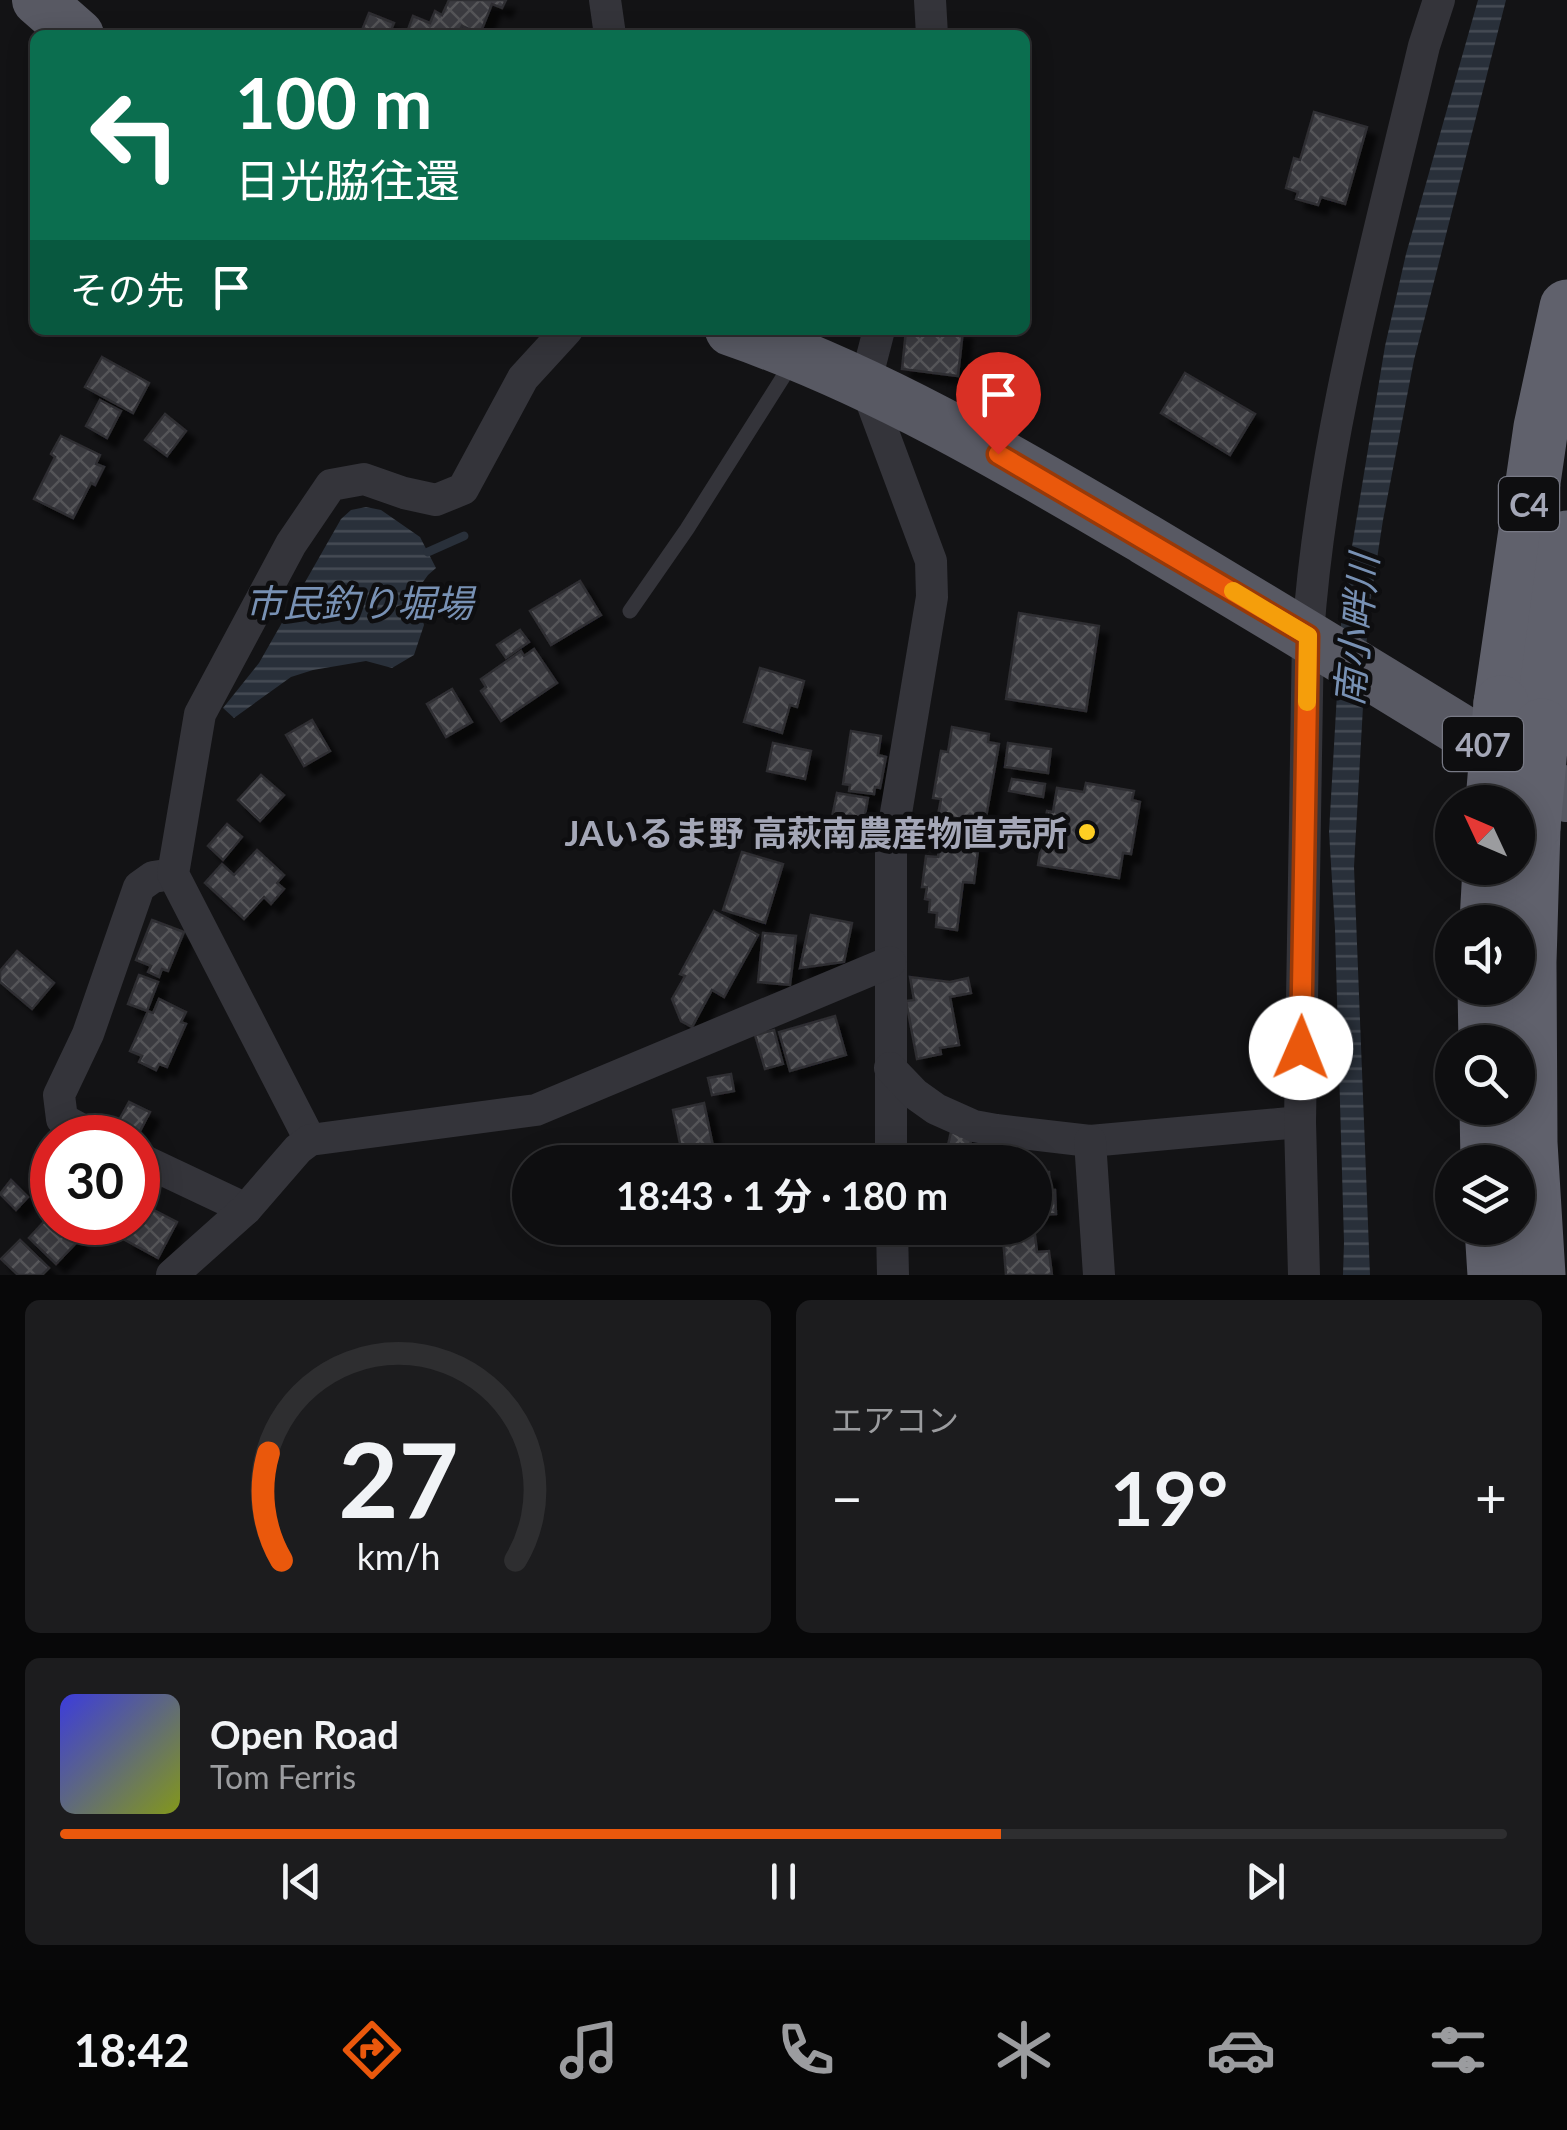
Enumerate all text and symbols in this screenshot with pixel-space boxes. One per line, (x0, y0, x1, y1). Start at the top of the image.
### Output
text: 100 m (235, 60, 432, 144)
icon: left (70, 70, 200, 200)
text: 日光脇往還 (235, 153, 460, 207)
icon: arrive (204, 260, 259, 315)
text: その先 (70, 266, 184, 312)
pin (956, 352, 1041, 455)
icon: arrive (971, 367, 1026, 422)
road number: C4 (1499, 477, 1559, 531)
water label: 南小畔川 (1324, 548, 1386, 708)
water label: 市民釣り堀場 (245, 579, 477, 625)
road number: 407 (1443, 717, 1523, 771)
north arrow (1435, 785, 1535, 885)
map controls (1435, 785, 1535, 1245)
place label: JAいるま野 高萩南農産物直売所 (565, 811, 1067, 853)
marker: JAいるま野 高萩南農産物直売所 (1076, 821, 1098, 843)
button: sound (1435, 905, 1535, 1005)
position arrow (1249, 996, 1353, 1100)
button: search (1435, 1025, 1535, 1125)
speed limit sign: 30 (30, 1115, 160, 1245)
button: layers (1435, 1145, 1535, 1245)
text: 18:43 · 1 分 · 180 m (616, 1172, 948, 1218)
text: エアコン (831, 1400, 959, 1439)
text: 27 (338, 1415, 458, 1540)
text: 19° (1110, 1452, 1228, 1542)
text: − (831, 1464, 863, 1530)
text: + (1475, 1464, 1507, 1530)
text: km/h (356, 1535, 440, 1578)
text: Open Road (210, 1711, 399, 1757)
text: Tom Ferris (210, 1757, 356, 1796)
icon: previous (274, 1854, 329, 1909)
icon: pause (756, 1854, 811, 1909)
icon: next (1238, 1854, 1293, 1909)
icon: directions (337, 2015, 407, 2085)
icon: music (554, 2015, 624, 2085)
icon: phone (771, 2015, 841, 2085)
icon: climate (989, 2015, 1059, 2085)
icon: car (1206, 2015, 1276, 2085)
icon: filters (1423, 2015, 1493, 2085)
text: 18:42 (74, 2023, 190, 2077)

